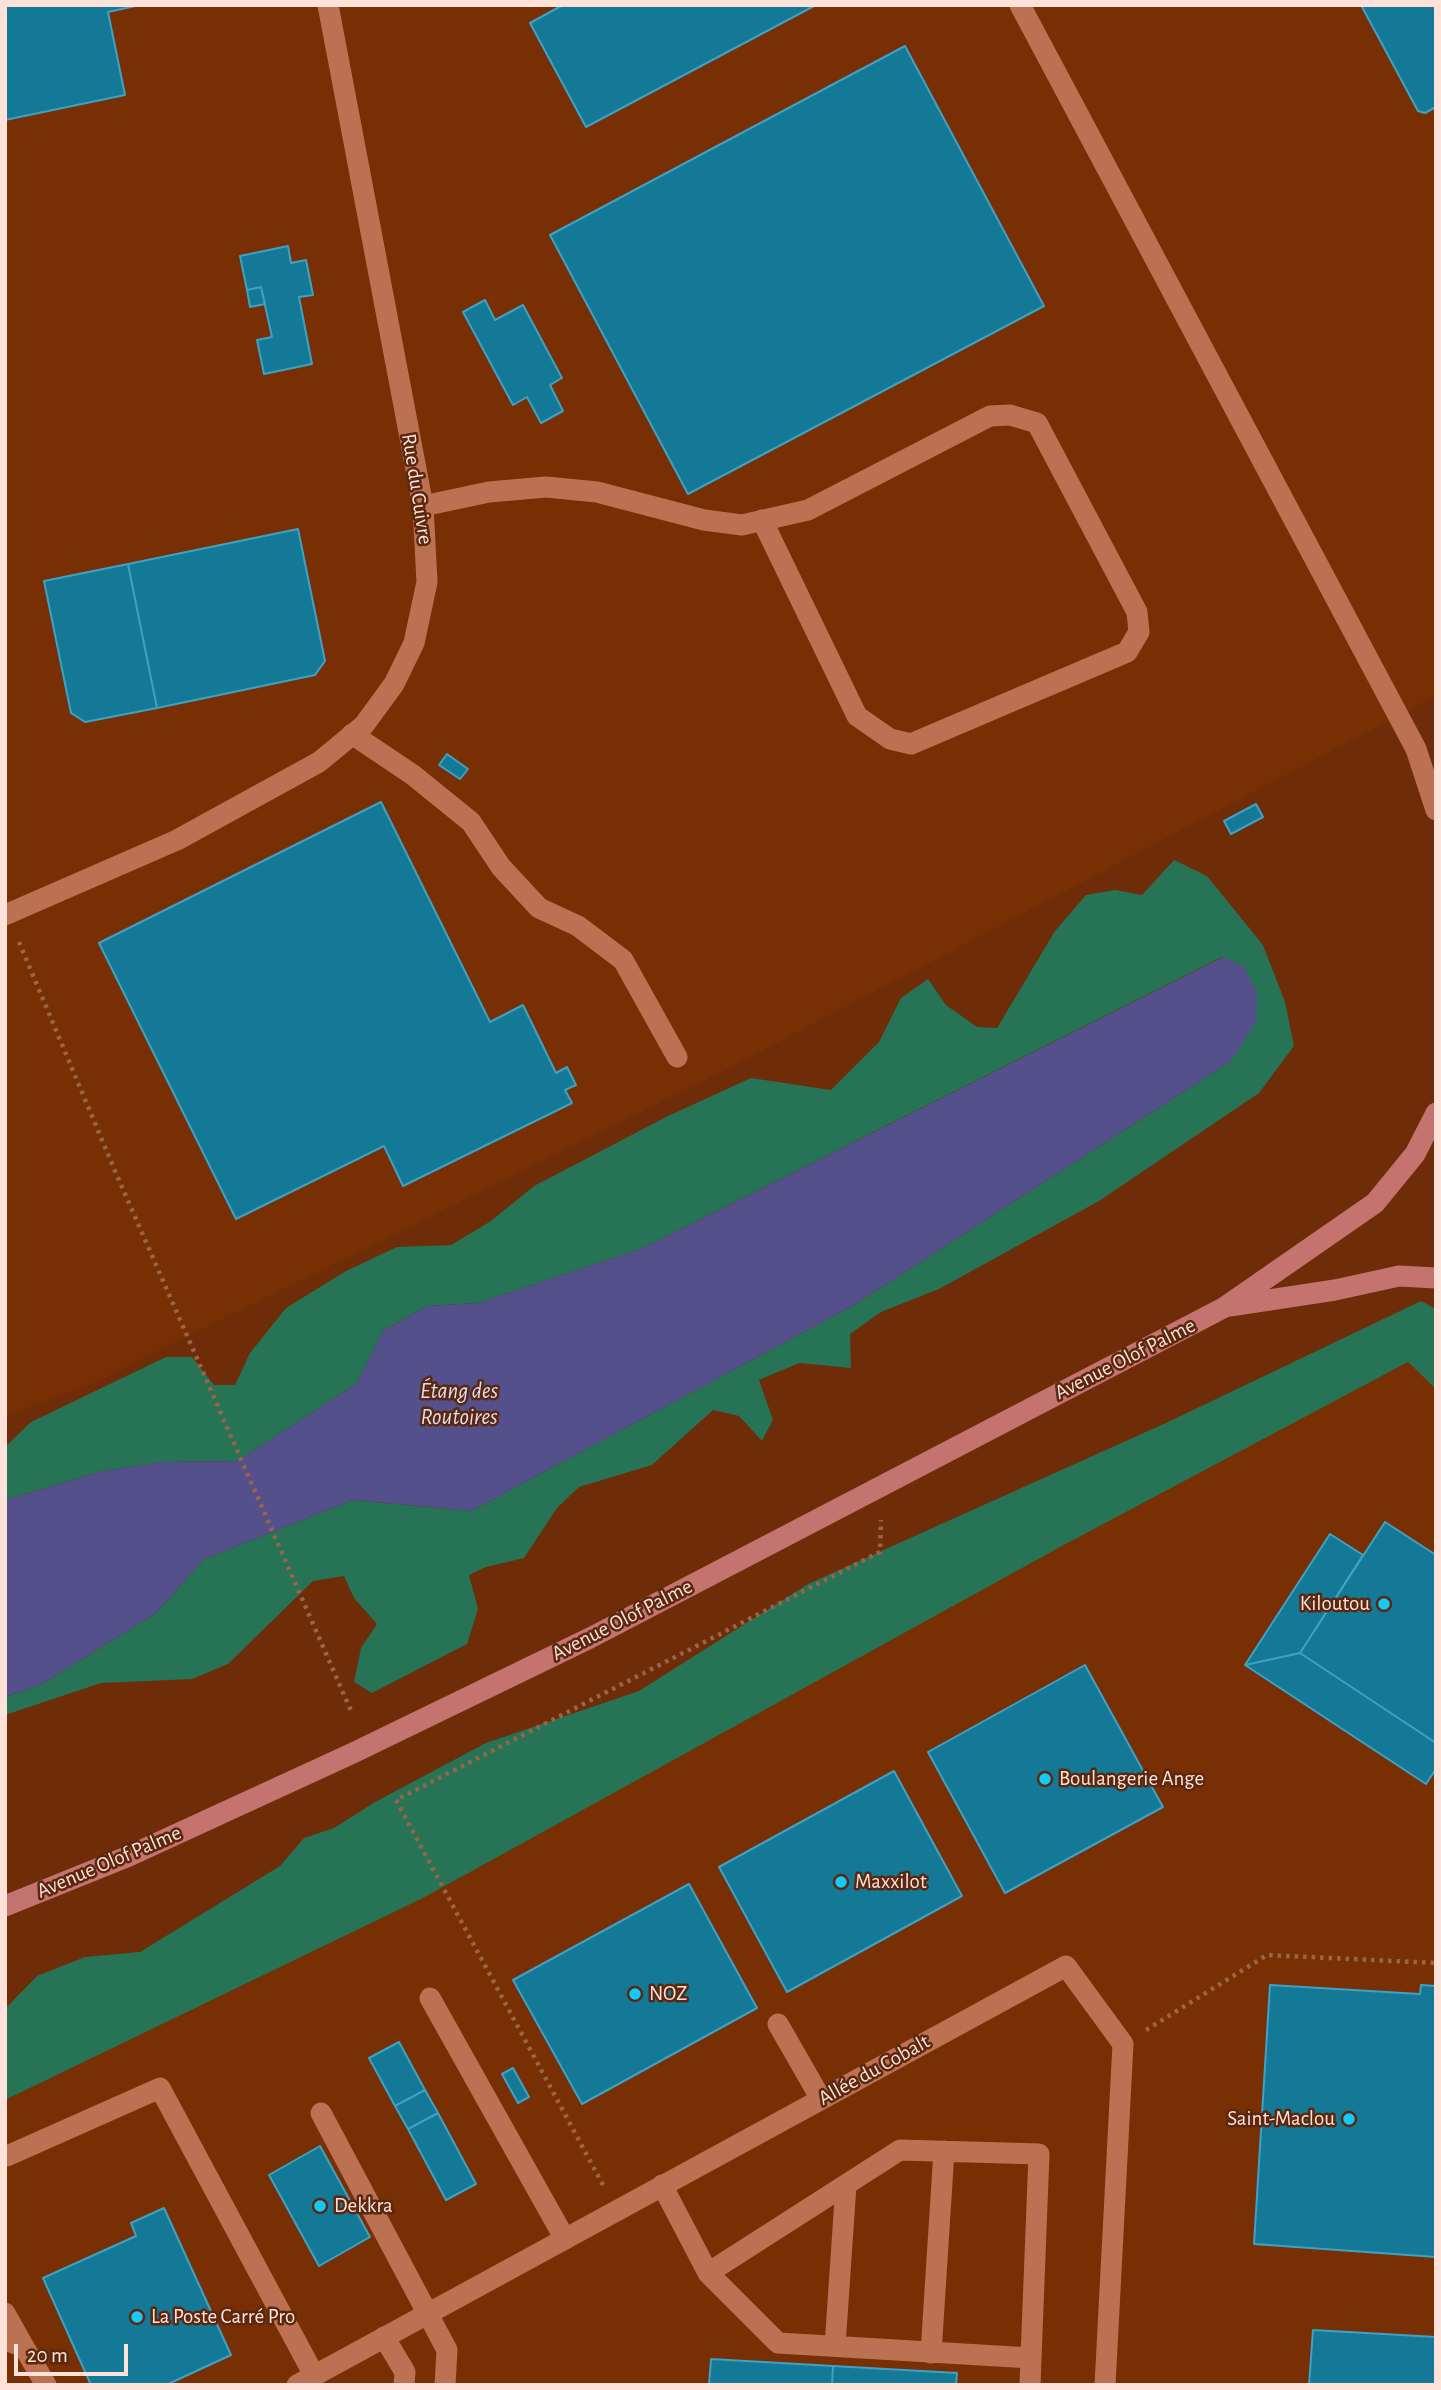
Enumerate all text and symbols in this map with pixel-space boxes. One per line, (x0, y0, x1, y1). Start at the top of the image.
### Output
street label: Rue du Cuivre (396, 432, 438, 546)
street label: Avenue Olof Palme (1050, 1313, 1200, 1405)
water label: Étang des Routoires (420, 1377, 498, 1431)
street label: Avenue Olof Palme (547, 1574, 697, 1666)
place label: Kiloutou (1300, 1591, 1370, 1617)
marker: Kiloutou (1376, 1596, 1392, 1612)
place label: Boulangerie Ange (1059, 1766, 1204, 1792)
marker: Boulangerie Ange (1037, 1771, 1053, 1787)
street label: Avenue Olof Palme (33, 1820, 185, 1904)
place label: Maxxilot (855, 1869, 927, 1895)
marker: Maxxilot (833, 1874, 849, 1890)
place label: NOZ (649, 1981, 687, 2007)
marker: NOZ (627, 1986, 643, 2002)
street label: Allée du Cobalt (814, 2029, 934, 2111)
place label: Saint-Maclou (1227, 2106, 1335, 2132)
marker: Saint-Maclou (1341, 2111, 1357, 2127)
place label: Dekkra (334, 2193, 393, 2219)
marker: Dekkra (312, 2198, 328, 2214)
place label: La Poste Carré Pro (151, 2304, 295, 2330)
marker: La Poste Carré Pro (129, 2309, 145, 2325)
scale bar (18, 2330, 131, 2374)
text: 20 m (27, 2345, 68, 2366)

